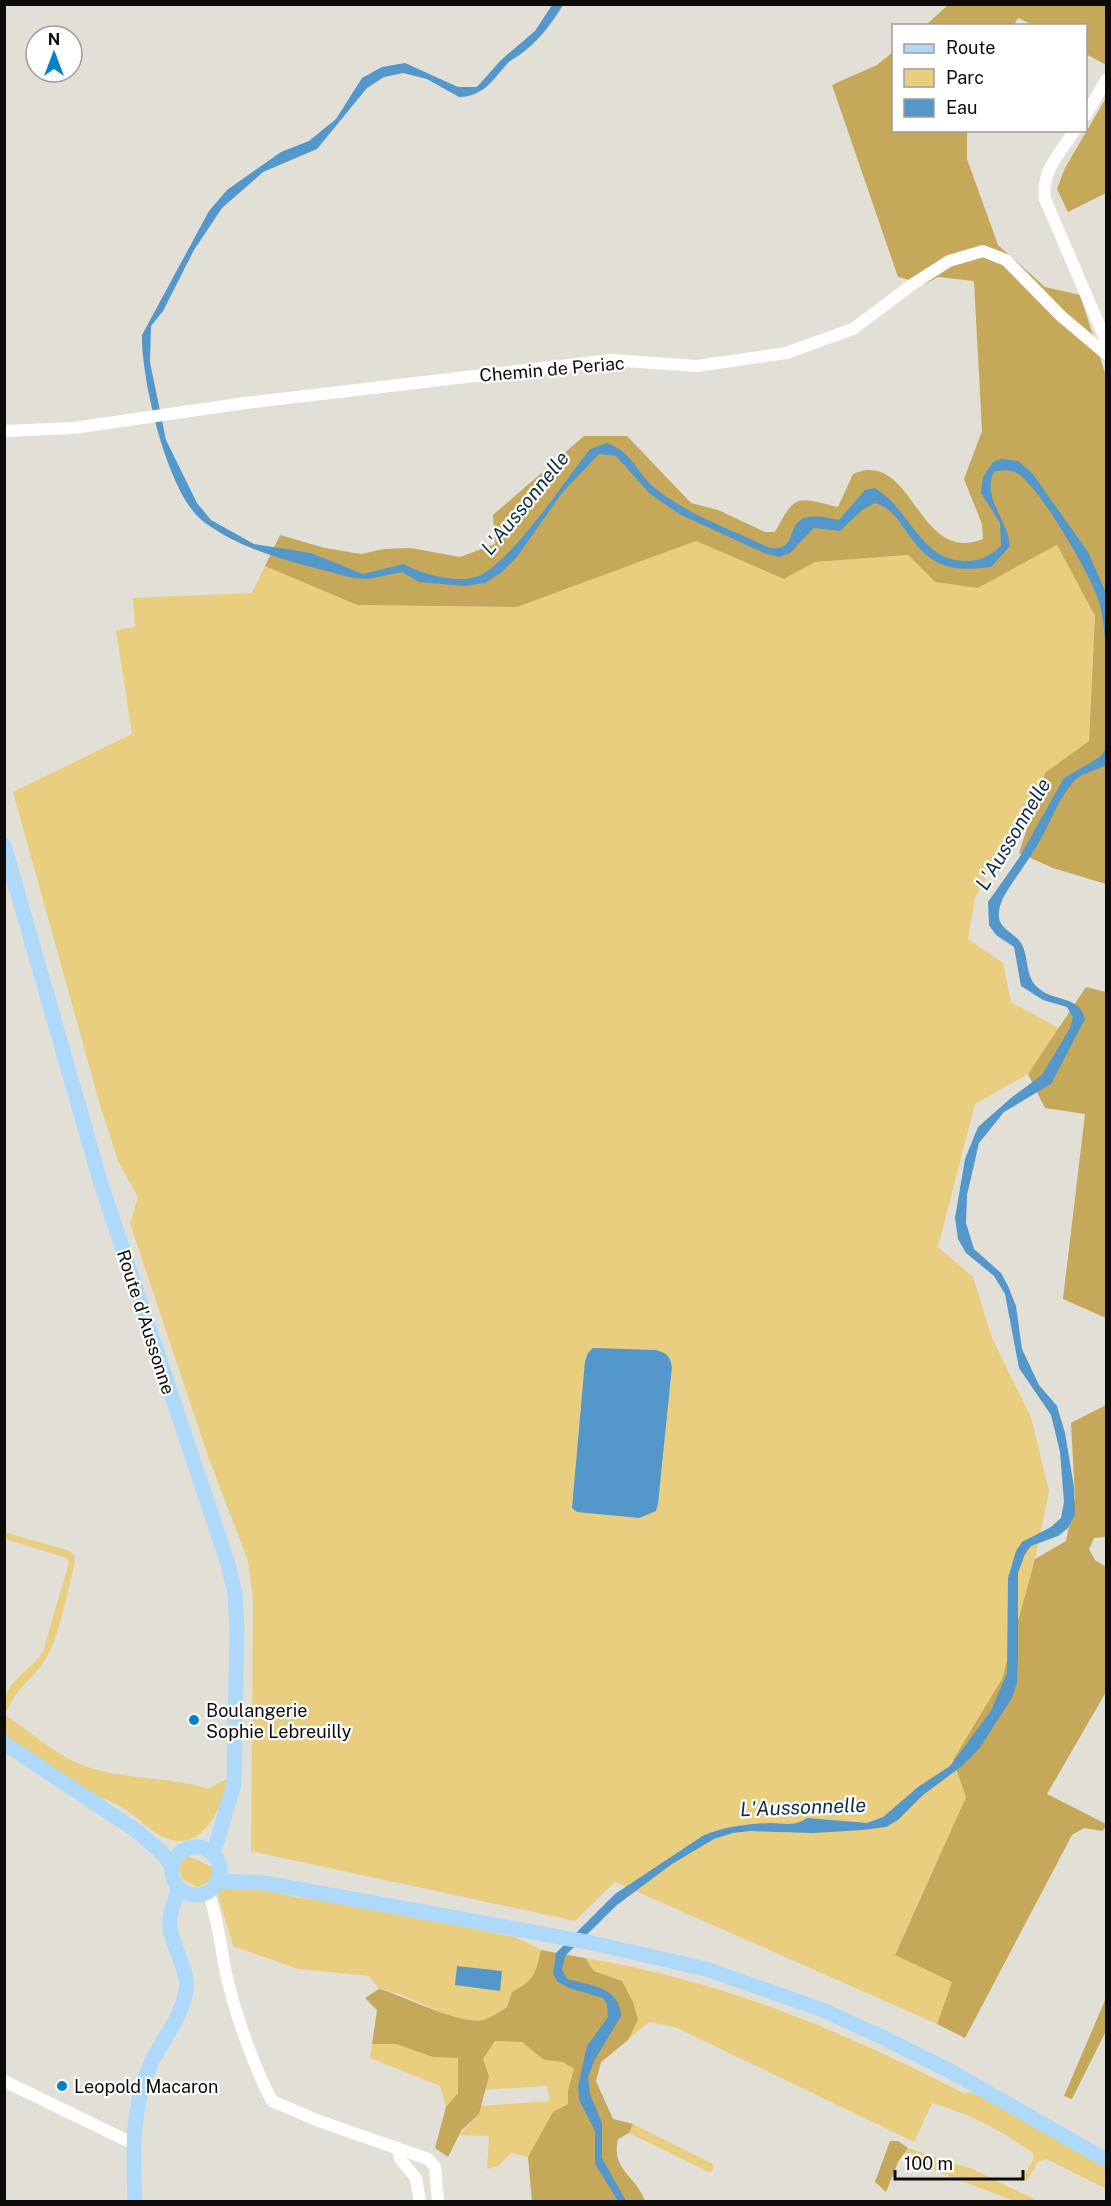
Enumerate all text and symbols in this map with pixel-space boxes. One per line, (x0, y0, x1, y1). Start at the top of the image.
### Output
north arrow (24, 24, 84, 84)
legend (892, 24, 1087, 132)
text: N (48, 30, 60, 49)
text: Route (946, 37, 995, 58)
text: Parc (946, 67, 984, 88)
text: Eau (946, 97, 977, 118)
street label: Chemin de Periac (479, 352, 625, 386)
water label: L'Aussonnelle (476, 446, 574, 560)
water label: L'Aussonnelle (970, 774, 1056, 894)
street label: Route d'Aussonne (113, 1247, 179, 1397)
place label: Boulangerie Sophie Lebreuilly (206, 1700, 352, 1742)
marker: Boulangerie Sophie Lebreuilly (187, 1713, 201, 1727)
water label: L'Aussonnelle (740, 1793, 867, 1821)
place label: Leopold Macaron (74, 2076, 218, 2097)
marker: Leopold Macaron (55, 2079, 69, 2093)
scale bar (895, 2143, 1022, 2181)
text: 100 m (904, 2153, 953, 2174)

